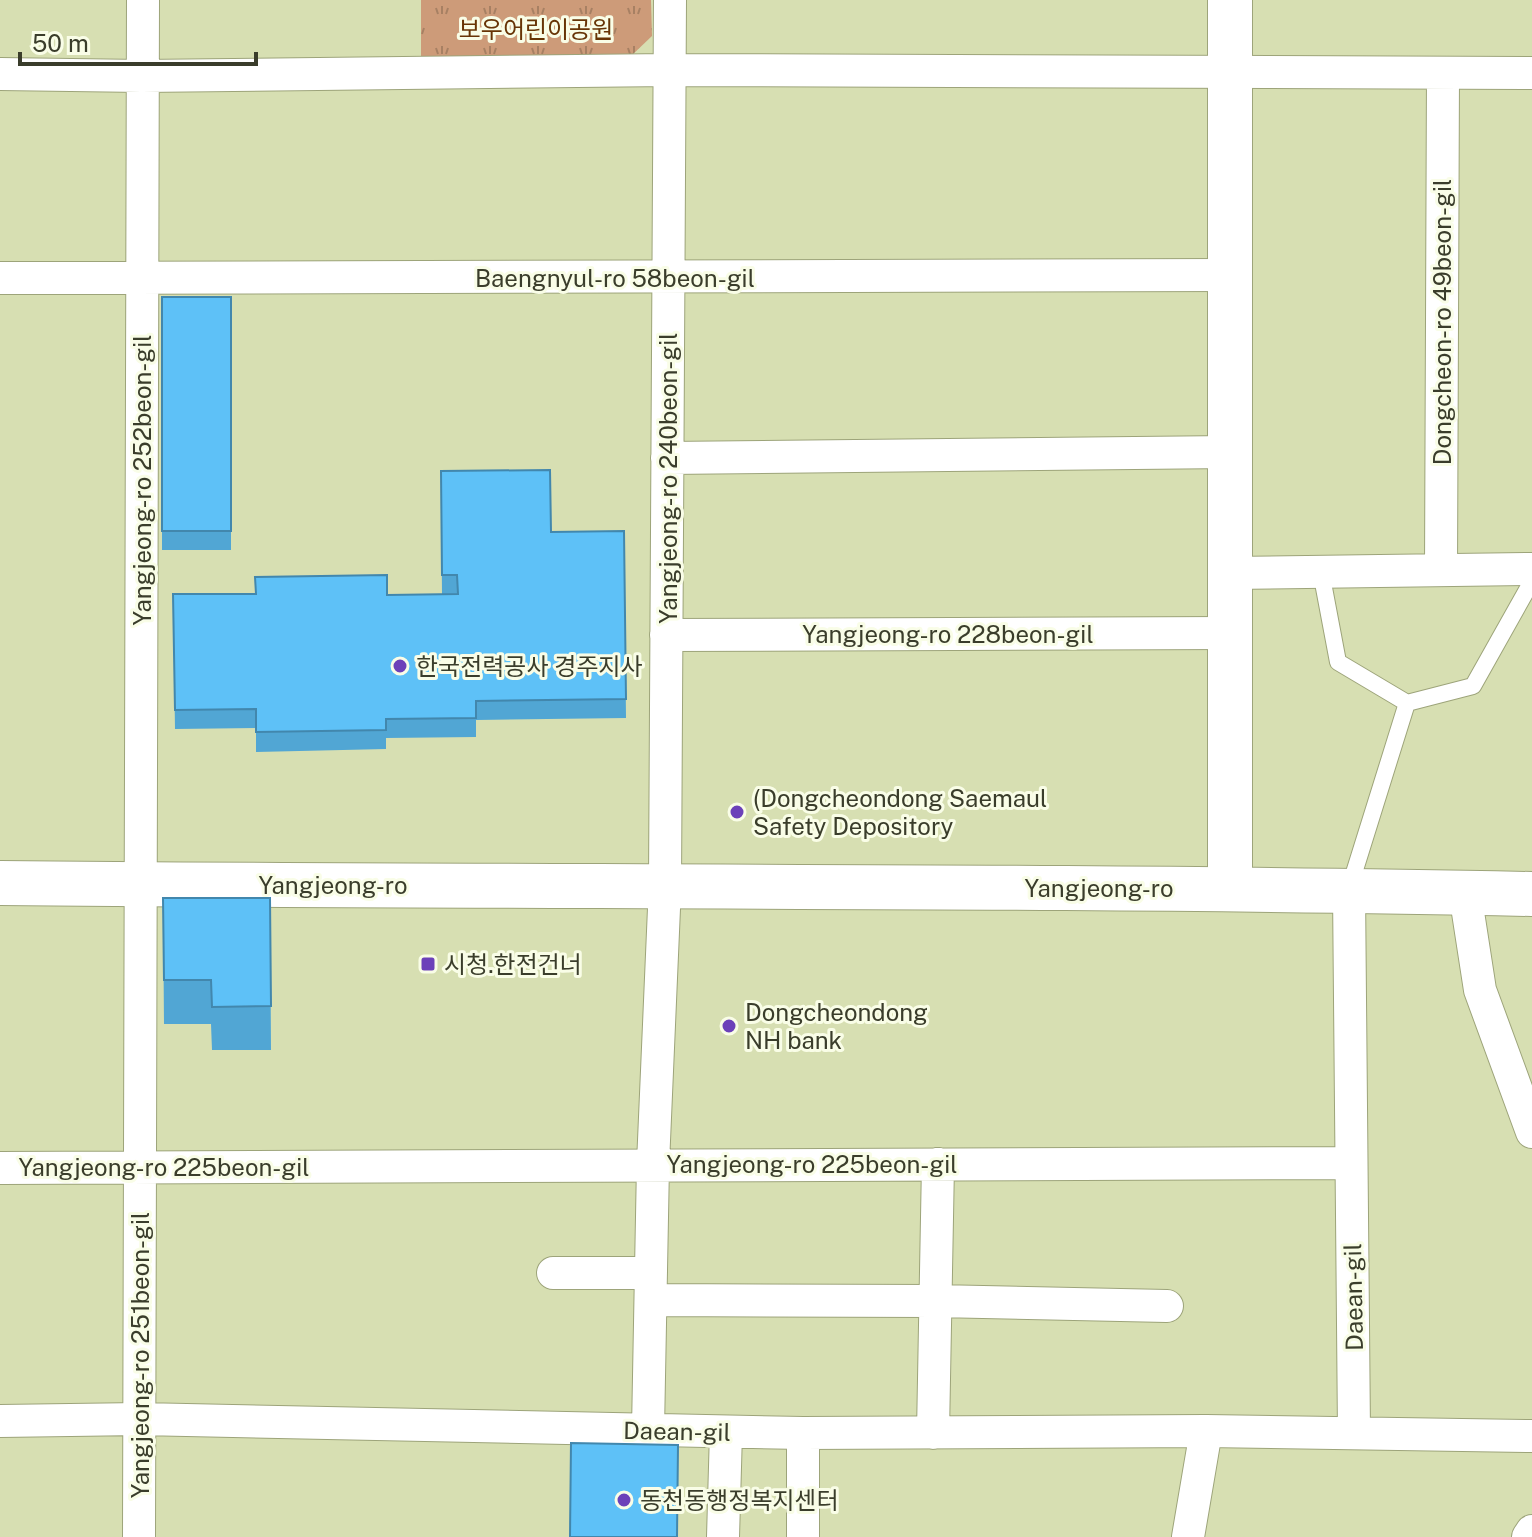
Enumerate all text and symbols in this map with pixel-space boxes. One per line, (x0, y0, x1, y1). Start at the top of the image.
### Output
park label: 보우어린이공원 (459, 15, 613, 43)
scale bar (20, 16, 256, 66)
text: 50 m (32, 29, 89, 57)
street label: Dongcheon-ro 49beon-gil (1428, 179, 1456, 465)
street label: Baengnyul-ro 58beon-gil (475, 264, 755, 292)
street label: Yangjeong-ro 240beon-gil (654, 332, 682, 624)
street label: Yangjeong-ro 252beon-gil (128, 334, 156, 626)
street label: Yangjeong-ro 228beon-gil (802, 620, 1094, 648)
place label: 한국전력공사 경주지사 (416, 652, 643, 680)
marker: 한국전력공사 경주지사 (391, 657, 409, 675)
place label: (Dongcheondong Saemaul Safety Depository (753, 784, 1047, 840)
marker: (Dongcheondong Saemaul Safety Depository (728, 803, 746, 821)
street label: Yangjeong-ro (259, 871, 407, 899)
street label: Yangjeong-ro (1025, 874, 1173, 902)
place label: 시청.한전건너 (444, 950, 582, 978)
marker: 시청.한전건너 (419, 955, 437, 973)
place label: Dongcheondong NH bank (745, 998, 928, 1054)
marker: Dongcheondong NH bank (720, 1017, 738, 1035)
street label: Yangjeong-ro 225beon-gil (666, 1150, 958, 1178)
street label: Yangjeong-ro 225beon-gil (18, 1153, 310, 1181)
street label: Yangjeong-ro 251beon-gil (126, 1212, 154, 1498)
street label: Daean-gil (1338, 1243, 1368, 1351)
street label: Daean-gil (623, 1416, 731, 1446)
place label: 동천동행정복지센터 (640, 1486, 839, 1514)
marker: 동천동행정복지센터 (615, 1491, 633, 1509)

